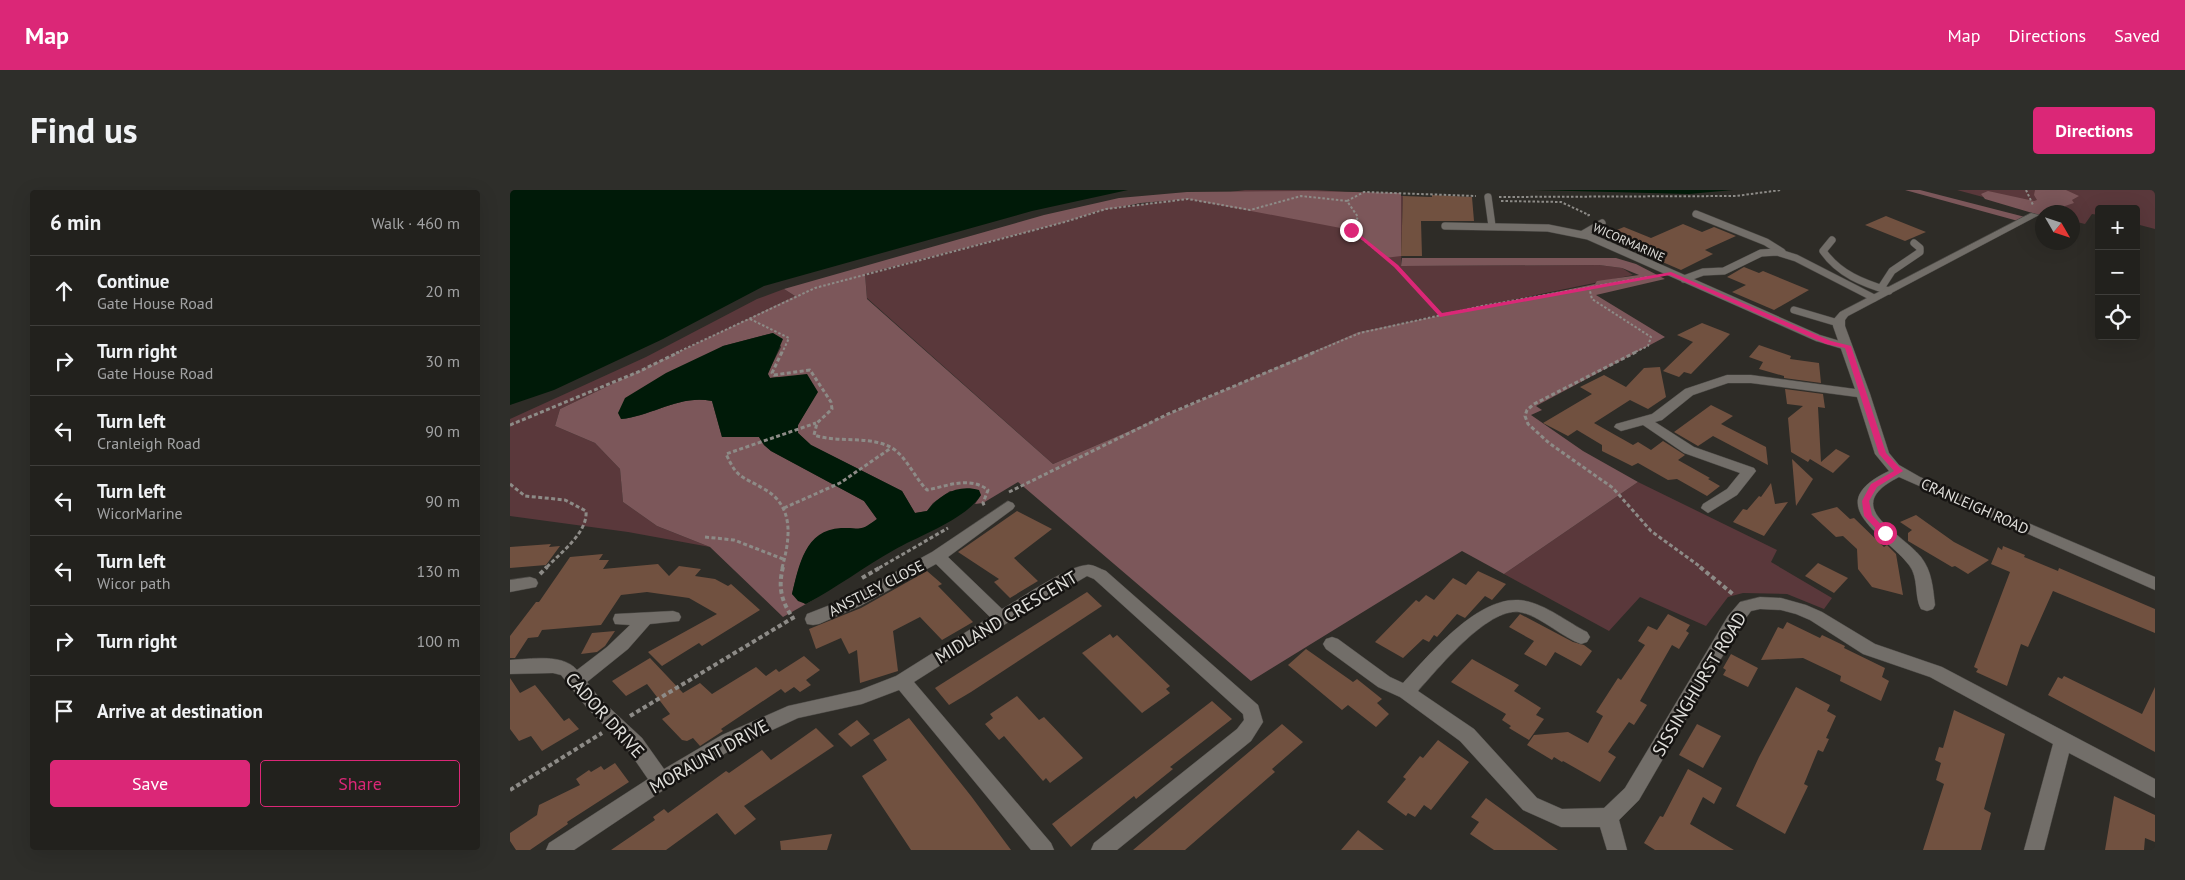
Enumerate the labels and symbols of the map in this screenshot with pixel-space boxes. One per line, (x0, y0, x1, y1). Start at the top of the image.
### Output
north arrow (2035, 205, 2080, 250)
route end (1340, 219, 1363, 242)
street label: WICORMARINE (1591, 219, 1667, 265)
street label: CRANLEIGH ROAD (1918, 474, 2032, 538)
route start (1874, 522, 1897, 545)
street label: ANSTLEY CLOSE (825, 556, 927, 620)
street label: MIDLAND CRESCENT (931, 565, 1081, 669)
street label: SISSINGHURST ROAD (1647, 608, 1751, 760)
street label: CADOR DRIVE (560, 667, 650, 763)
street label: MORAUNT DRIVE (645, 714, 773, 798)

